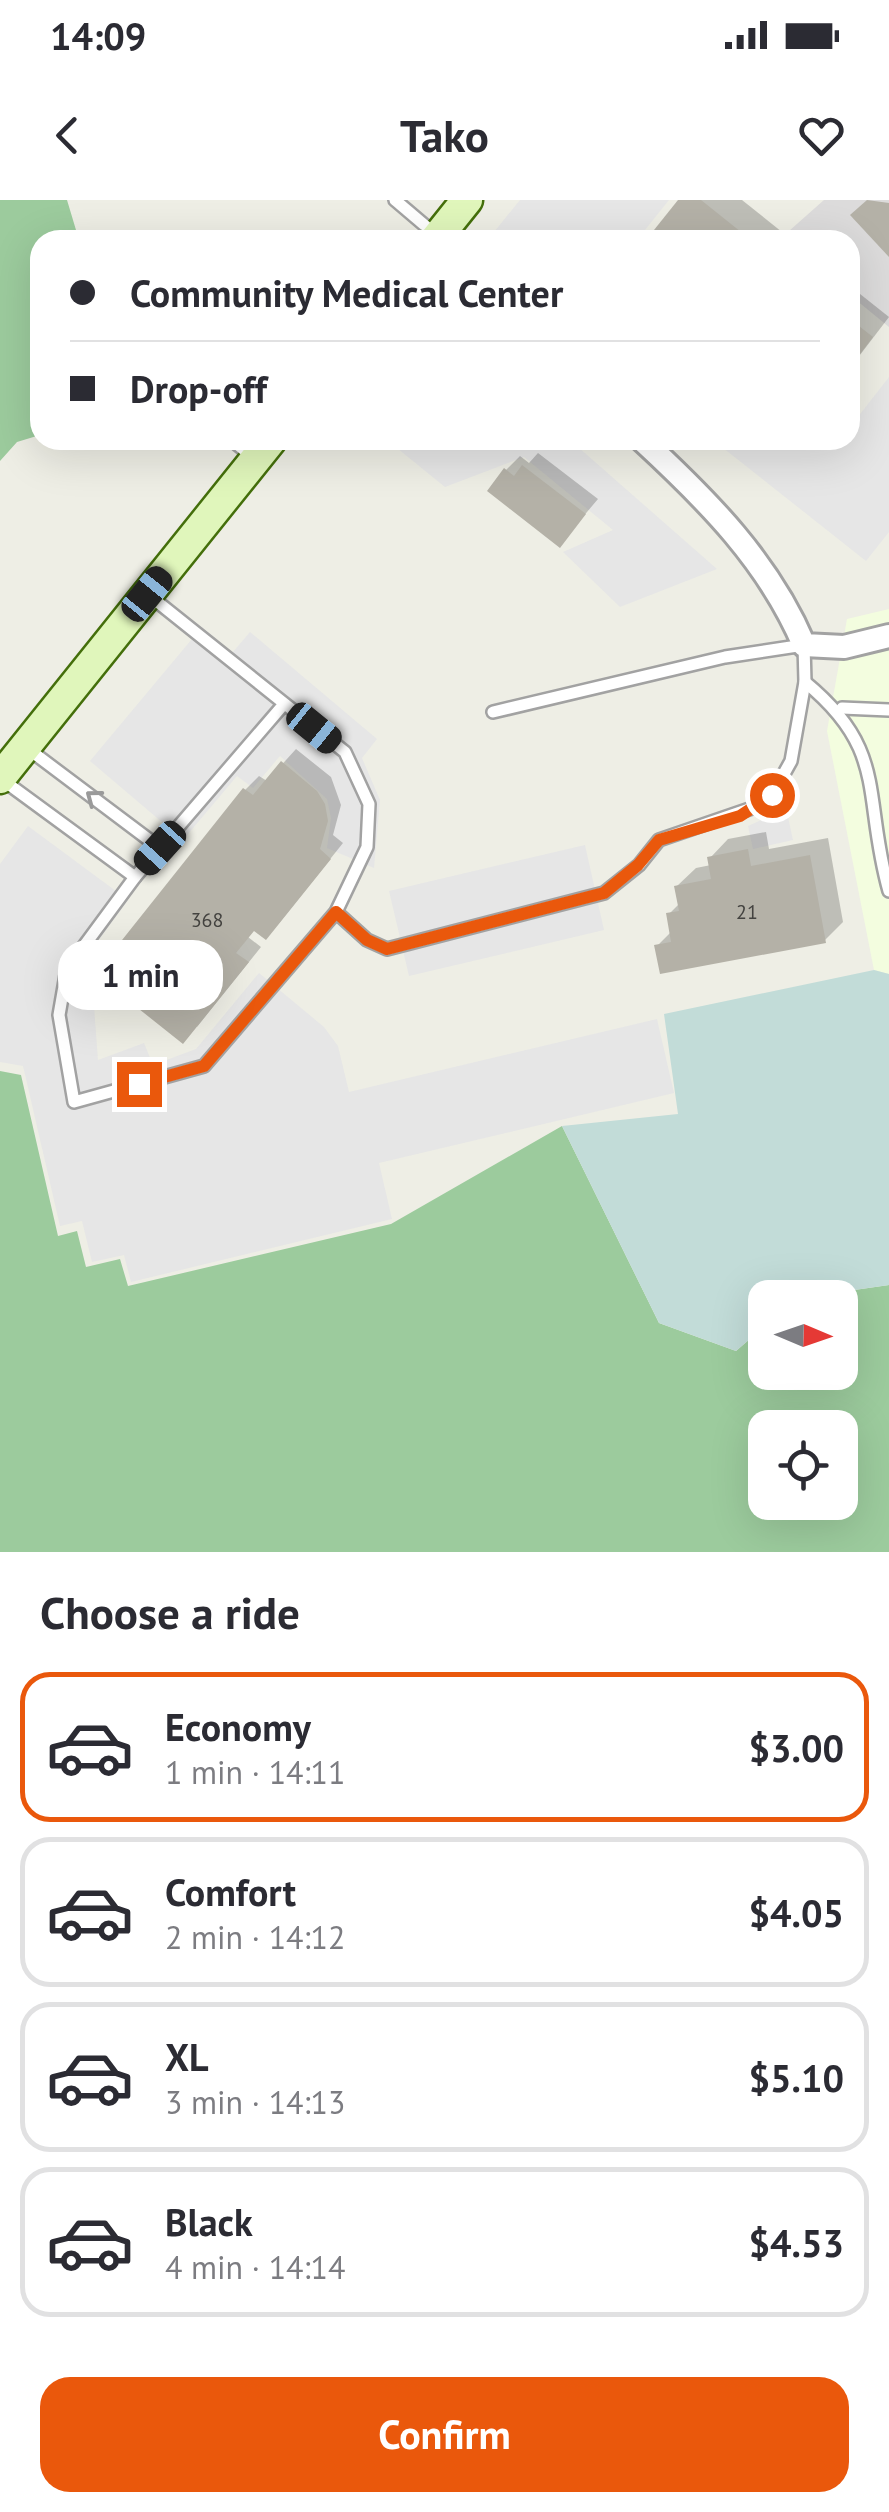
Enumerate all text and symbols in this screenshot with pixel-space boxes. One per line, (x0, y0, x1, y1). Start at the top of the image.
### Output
text: 14:09 (50, 11, 146, 60)
text: Tako (400, 106, 489, 164)
icon: back (40, 108, 95, 163)
icon: heart (794, 108, 849, 163)
text: Community Medical Center (130, 268, 563, 317)
text: Drop-off (130, 364, 267, 413)
car (116, 561, 178, 627)
car (281, 697, 347, 759)
route start (750, 773, 795, 818)
one-way arrow (86, 792, 104, 809)
car (129, 816, 191, 880)
house number: 21 (736, 899, 758, 925)
house number: 368 (191, 907, 223, 933)
callout: 1 min (56, 939, 222, 1009)
text: 1 min (101, 954, 180, 996)
route end (117, 1062, 162, 1107)
north arrow (748, 1280, 858, 1390)
map controls (748, 1280, 858, 1520)
button: locate (748, 1410, 858, 1520)
text: Choose a ride (40, 1583, 300, 1641)
icon: car (45, 1702, 135, 1792)
text: Economy (165, 1702, 311, 1751)
text: $3.00 (748, 1723, 844, 1772)
text: 1 min · 14:11 (165, 1751, 345, 1793)
icon: car (45, 1867, 135, 1957)
text: Comfort (165, 1867, 296, 1916)
text: $4.05 (748, 1888, 844, 1937)
text: 2 min · 14:12 (165, 1916, 345, 1958)
icon: car (45, 2032, 135, 2122)
text: XL (165, 2032, 209, 2081)
text: $5.10 (748, 2053, 844, 2102)
text: 3 min · 14:13 (165, 2081, 345, 2123)
icon: car (45, 2197, 135, 2287)
text: Black (165, 2197, 253, 2246)
text: $4.53 (748, 2218, 844, 2267)
text: 4 min · 14:14 (165, 2246, 345, 2288)
button: Confirm (40, 2377, 849, 2492)

